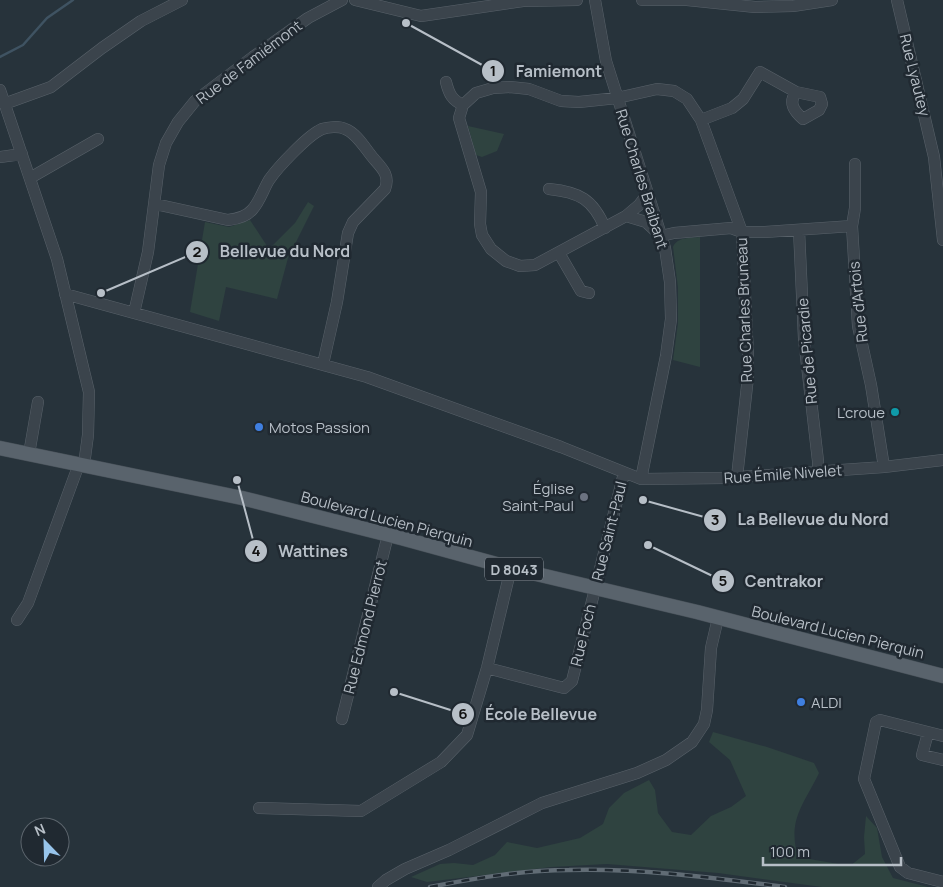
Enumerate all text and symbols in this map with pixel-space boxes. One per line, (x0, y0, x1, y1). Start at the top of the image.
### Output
street label: Rue de Famiémont (192, 15, 306, 109)
street label: Rue Lyautey (895, 32, 935, 118)
callout: Famiemont (481, 56, 612, 87)
text: 1 (490, 60, 496, 81)
text: Famiemont (516, 60, 602, 82)
street label: Rue Charles Braibant (611, 107, 673, 251)
callout: Bellevue du Nord (185, 236, 360, 267)
street label: Rue Charles Bruneau (731, 237, 757, 383)
text: Bellevue du Nord (220, 240, 350, 262)
text: 2 (193, 241, 202, 262)
street label: Rue d'Artois (843, 260, 873, 344)
street label: Rue de Picardie (792, 297, 822, 405)
place label: L'croue (837, 402, 885, 423)
marker: L'croue (889, 406, 901, 418)
place label: Motos Passion (269, 417, 370, 438)
marker: Motos Passion (253, 421, 265, 433)
street label: Rue Émile Nivelet (723, 459, 843, 489)
place label: Église Saint-Paul (502, 478, 574, 516)
street label: Rue Saint-Paul (586, 479, 632, 583)
street label: Boulevard Lucien Pierquin (299, 486, 475, 552)
marker: Église Saint-Paul (578, 491, 590, 503)
callout: La Bellevue du Nord (702, 504, 898, 535)
text: La Bellevue du Nord (737, 508, 889, 530)
text: 3 (711, 509, 719, 530)
callout: Wattines (243, 536, 358, 567)
text: 4 (251, 540, 261, 561)
text: Wattines (278, 540, 348, 562)
street label: Rue Edmond Pierrot (338, 558, 392, 696)
road number: D 8043 (485, 558, 543, 580)
callout: Centrakor (710, 566, 833, 597)
text: 5 (719, 570, 728, 591)
text: Centrakor (745, 570, 823, 592)
street label: Boulevard Lucien Pierquin (750, 600, 927, 664)
street label: Rue Foch (565, 602, 601, 668)
place label: ALDI (811, 692, 842, 713)
marker: ALDI (795, 696, 807, 708)
callout: École Bellevue (450, 699, 607, 730)
text: 6 (458, 703, 468, 724)
text: École Bellevue (485, 703, 597, 725)
north arrow (20, 817, 70, 867)
text: N (31, 819, 48, 840)
scale bar (763, 834, 900, 866)
text: 100 m (770, 841, 810, 862)

